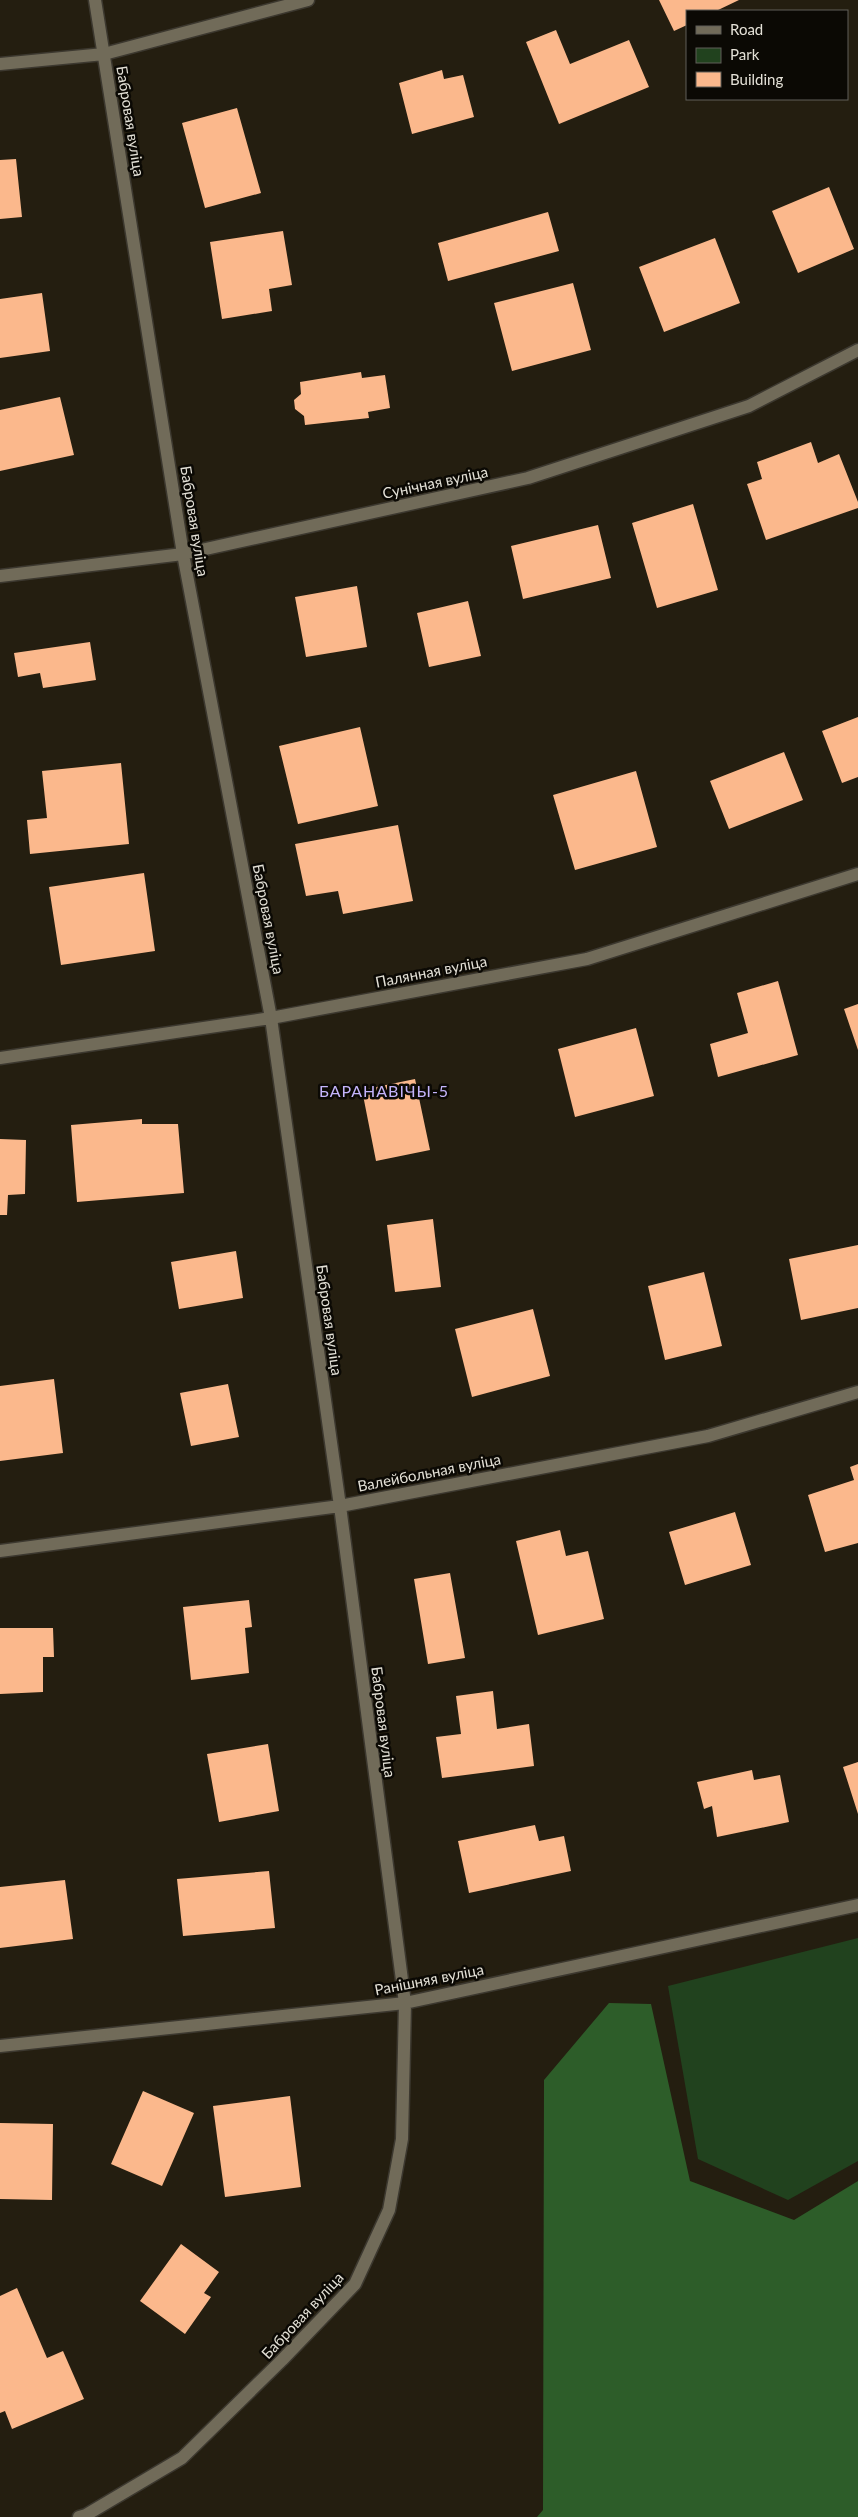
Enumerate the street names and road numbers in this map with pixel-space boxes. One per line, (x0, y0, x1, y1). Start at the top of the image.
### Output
street label: Бабровая вуліца (113, 64, 149, 178)
street label: Сунічная вуліца (381, 462, 489, 502)
street label: Бабровая вуліца (177, 464, 213, 578)
street label: Бабровая вуліца (250, 862, 288, 976)
street label: Палянная вуліца (374, 951, 488, 991)
street label: Бабровая вуліца (313, 1263, 347, 1377)
street label: Валейбольная вуліца (356, 1449, 502, 1495)
street label: Бабровая вуліца (368, 1665, 400, 1779)
street label: Ранішняя вуліца (373, 1960, 485, 1998)
street label: Бабровая вуліца (257, 2268, 347, 2362)

